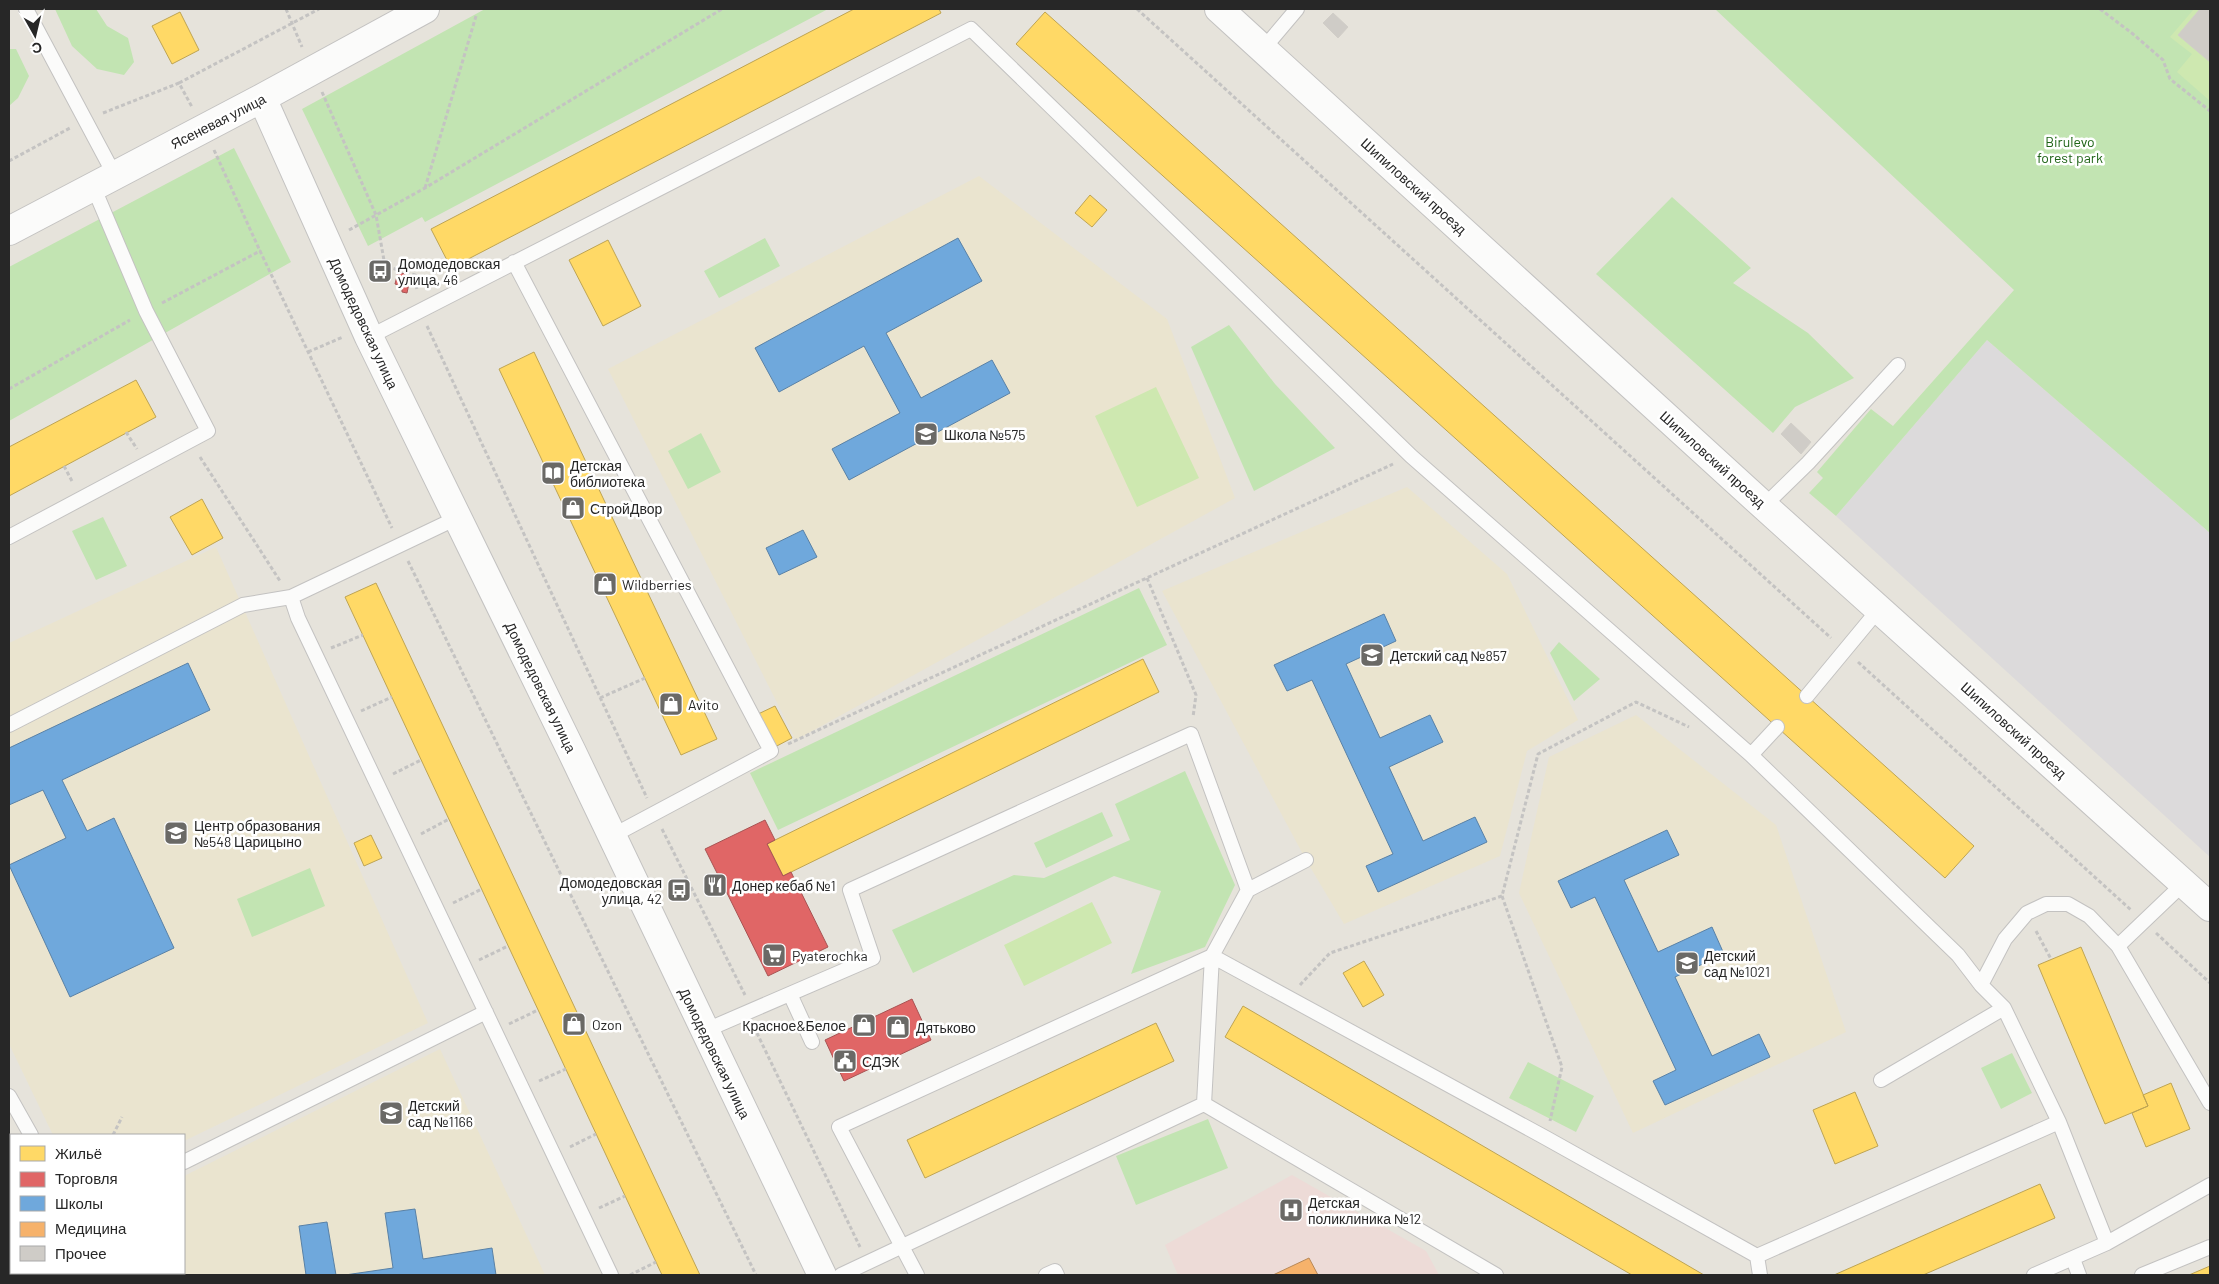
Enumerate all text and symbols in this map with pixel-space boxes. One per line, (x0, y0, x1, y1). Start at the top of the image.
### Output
north arrow (10, 10, 60, 60)
text: С (31, 39, 43, 57)
street label: Ясеневая улица (168, 90, 269, 152)
park label: Birulevo forest park (2037, 133, 2103, 166)
street label: Шипиловский проезд (1358, 134, 1470, 238)
street label: Домодедовская улица (326, 254, 402, 392)
place label: Домодедовская улица, 46 (398, 255, 500, 288)
bus stop icon: Домодедовская улица, 46 (367, 258, 393, 284)
street label: Шипиловский проезд (1657, 407, 1769, 511)
school or university icon: Школа №575 (913, 421, 939, 447)
place label: Школа №575 (944, 426, 1025, 443)
place label: Детская библиотека (570, 457, 645, 490)
library icon: Детская библиотека (540, 460, 566, 486)
shop icon: СтройДвор (560, 495, 586, 521)
place label: СтройДвор (590, 500, 662, 517)
shop icon: Wildberries (592, 571, 618, 597)
place label: Wildberries (622, 576, 692, 593)
street label: Домодедовская улица (502, 619, 580, 755)
school or university icon: Детский сад №857 (1359, 642, 1385, 668)
place label: Детский сад №857 (1390, 647, 1507, 664)
street label: Шипиловский проезд (1958, 678, 2070, 782)
shop icon: Avito (658, 691, 684, 717)
place label: Avito (688, 696, 719, 713)
place label: Центр образования №548 Царицыно (194, 817, 320, 850)
school or university icon: Центр образования №548 Царицыно (163, 820, 189, 846)
restaurant icon: Донер кебаб №1 (702, 872, 728, 898)
place label: Домодедовская улица, 42 (560, 874, 662, 907)
bus stop icon: Домодедовская улица, 42 (666, 877, 692, 903)
place label: Донер кебаб №1 (732, 877, 836, 894)
supermarket icon: Pyaterochka (761, 942, 787, 968)
place label: Pyaterochka (792, 947, 868, 964)
place label: Детский сад №1021 (1704, 947, 1770, 980)
school or university icon: Детский сад №1021 (1674, 950, 1700, 976)
street label: Домодедовская улица (676, 985, 754, 1121)
shop icon: Ozon (561, 1011, 587, 1037)
shop icon: Красное&Белое (851, 1012, 877, 1038)
shop icon: Дятьково (885, 1014, 911, 1040)
place label: Ozon (592, 1016, 622, 1033)
place label: Красное&Белое (742, 1017, 846, 1034)
place label: Дятьково (916, 1019, 976, 1036)
public building icon: СДЭК (832, 1048, 858, 1074)
place label: СДЭК (862, 1053, 900, 1070)
place label: Детский сад №1166 (408, 1097, 473, 1130)
school or university icon: Детский сад №1166 (378, 1100, 404, 1126)
legend (10, 1134, 185, 1274)
text: Жильё (55, 1144, 102, 1162)
text: Торговля (55, 1169, 118, 1187)
text: Школы (55, 1194, 103, 1212)
place label: Детская поликлиника №12 (1308, 1194, 1421, 1227)
hospital icon: Детская поликлиника №12 (1278, 1197, 1304, 1223)
text: Медицина (55, 1219, 127, 1237)
text: Прочее (55, 1244, 107, 1262)

